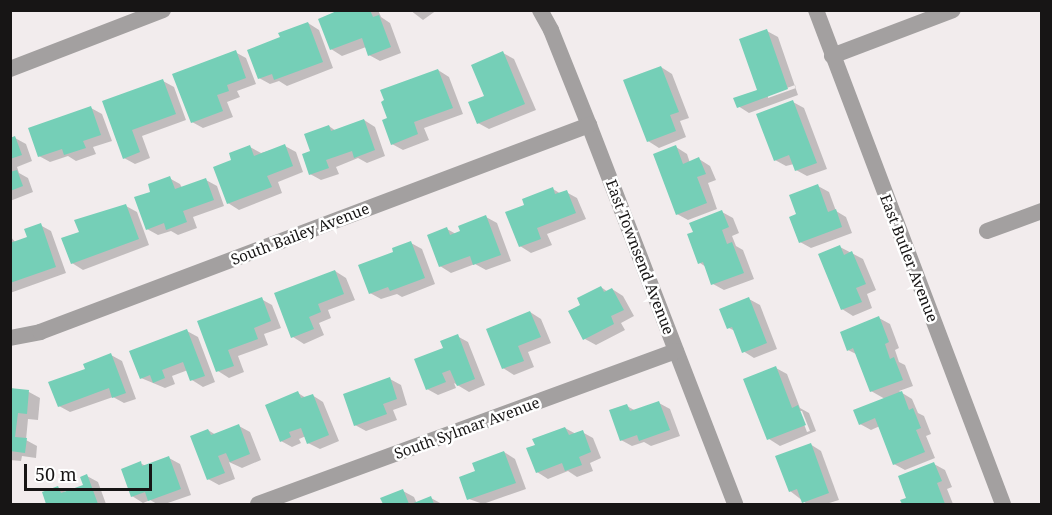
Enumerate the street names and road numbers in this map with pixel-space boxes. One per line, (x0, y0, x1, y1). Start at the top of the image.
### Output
street label: East Townsend Avenue (602, 177, 678, 337)
street label: East Butler Avenue (876, 191, 942, 325)
street label: South Bailey Avenue (228, 199, 372, 269)
street label: South Sylmar Avenue (392, 393, 542, 463)

